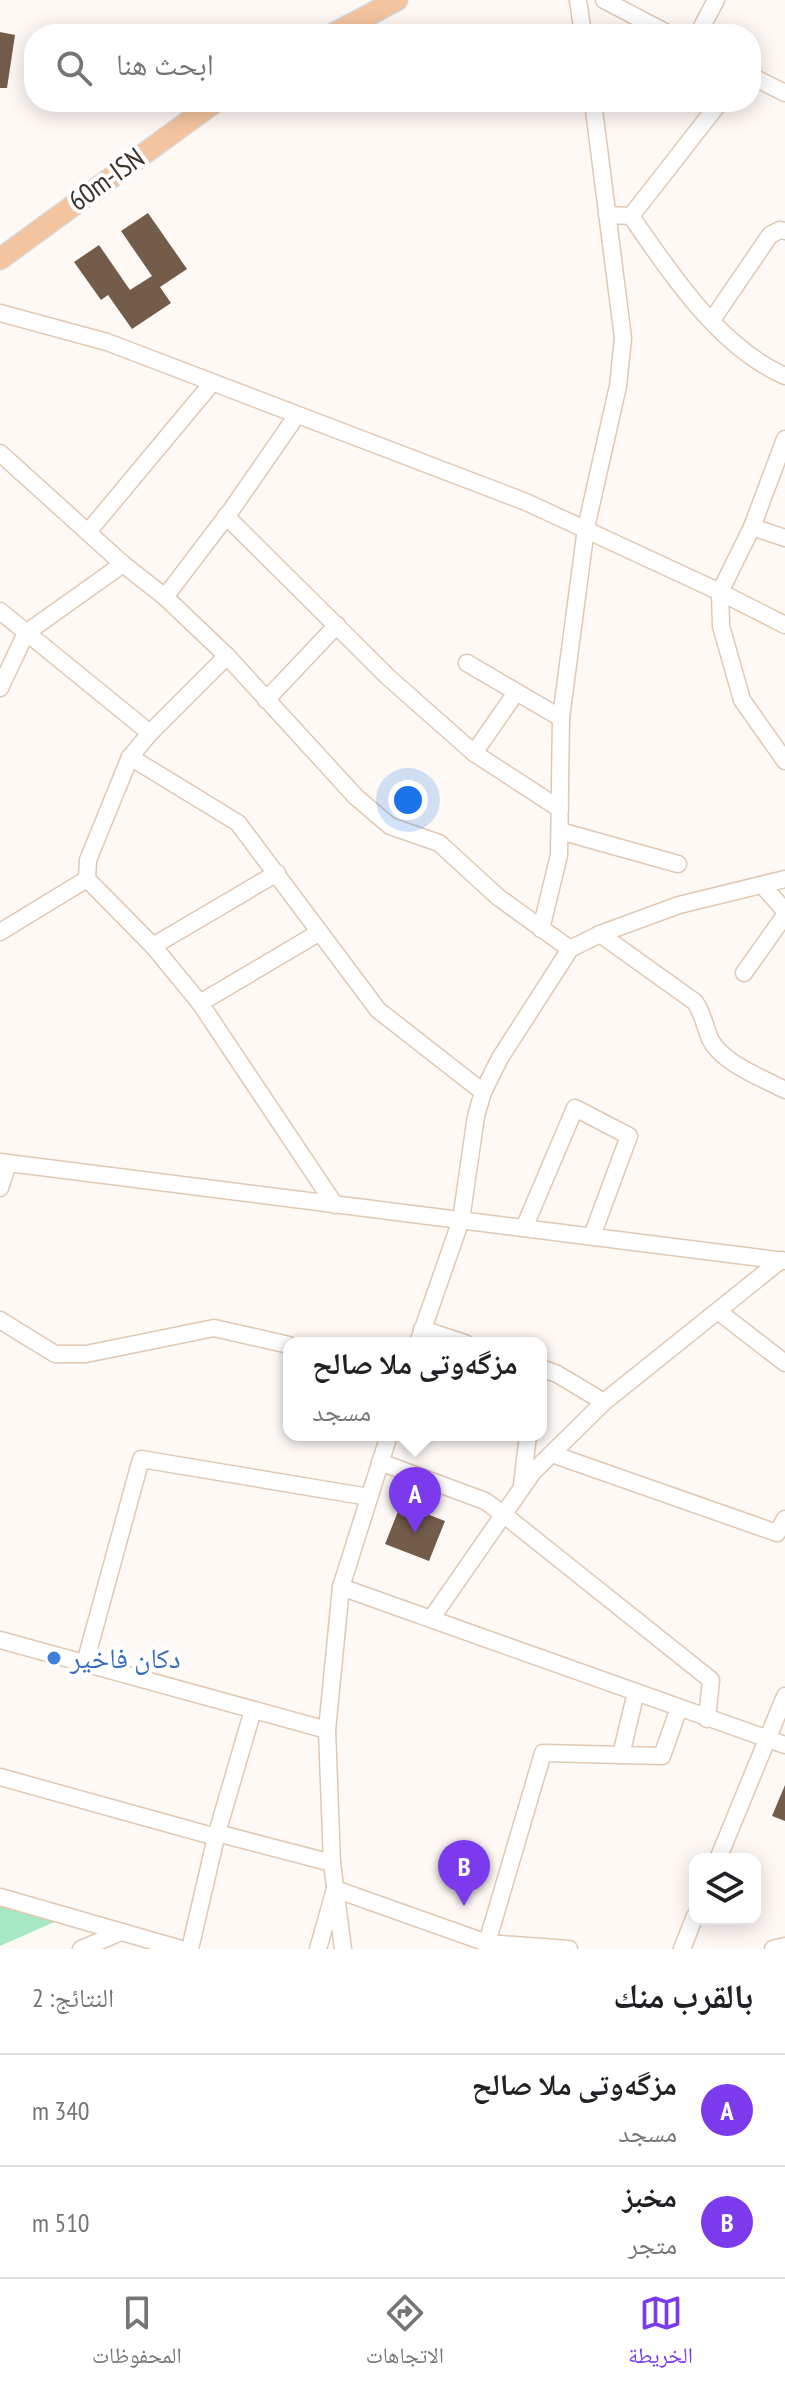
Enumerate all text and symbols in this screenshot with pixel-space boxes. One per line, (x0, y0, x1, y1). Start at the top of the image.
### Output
search box (24, 24, 761, 112)
text: ابحث هنا (116, 44, 214, 83)
icon: search (52, 46, 96, 90)
street label: 60m-ISN (60, 139, 151, 219)
your location (388, 780, 428, 820)
popup (283, 1337, 547, 1441)
text: مزگه‌وتی ملا صالح (312, 1343, 518, 1382)
text: مسجد (312, 1395, 371, 1428)
pin: A (389, 1467, 441, 1533)
place label: دكان فاخیر (69, 1639, 181, 1676)
marker: دكان فاخیر (45, 1649, 63, 1667)
pin: B (438, 1840, 490, 1906)
map controls (689, 1853, 761, 1925)
button: layers (689, 1853, 761, 1925)
text: بالقرب منك (613, 1973, 753, 2017)
text: النتائج: 2 (32, 1981, 114, 2014)
text: مزگه‌وتی ملا صالح (472, 2064, 677, 2103)
text: 340 m (32, 2094, 90, 2127)
text: A (720, 2094, 734, 2127)
text: مسجد (618, 2116, 677, 2149)
text: مخبز (622, 2176, 677, 2215)
text: 510 m (32, 2206, 90, 2239)
text: B (721, 2206, 733, 2239)
text: متجر (628, 2228, 677, 2261)
tab: المحفوظات (92, 2291, 182, 2377)
tab: الاتجاهات (366, 2291, 444, 2377)
tab: الخريطة (628, 2291, 693, 2377)

